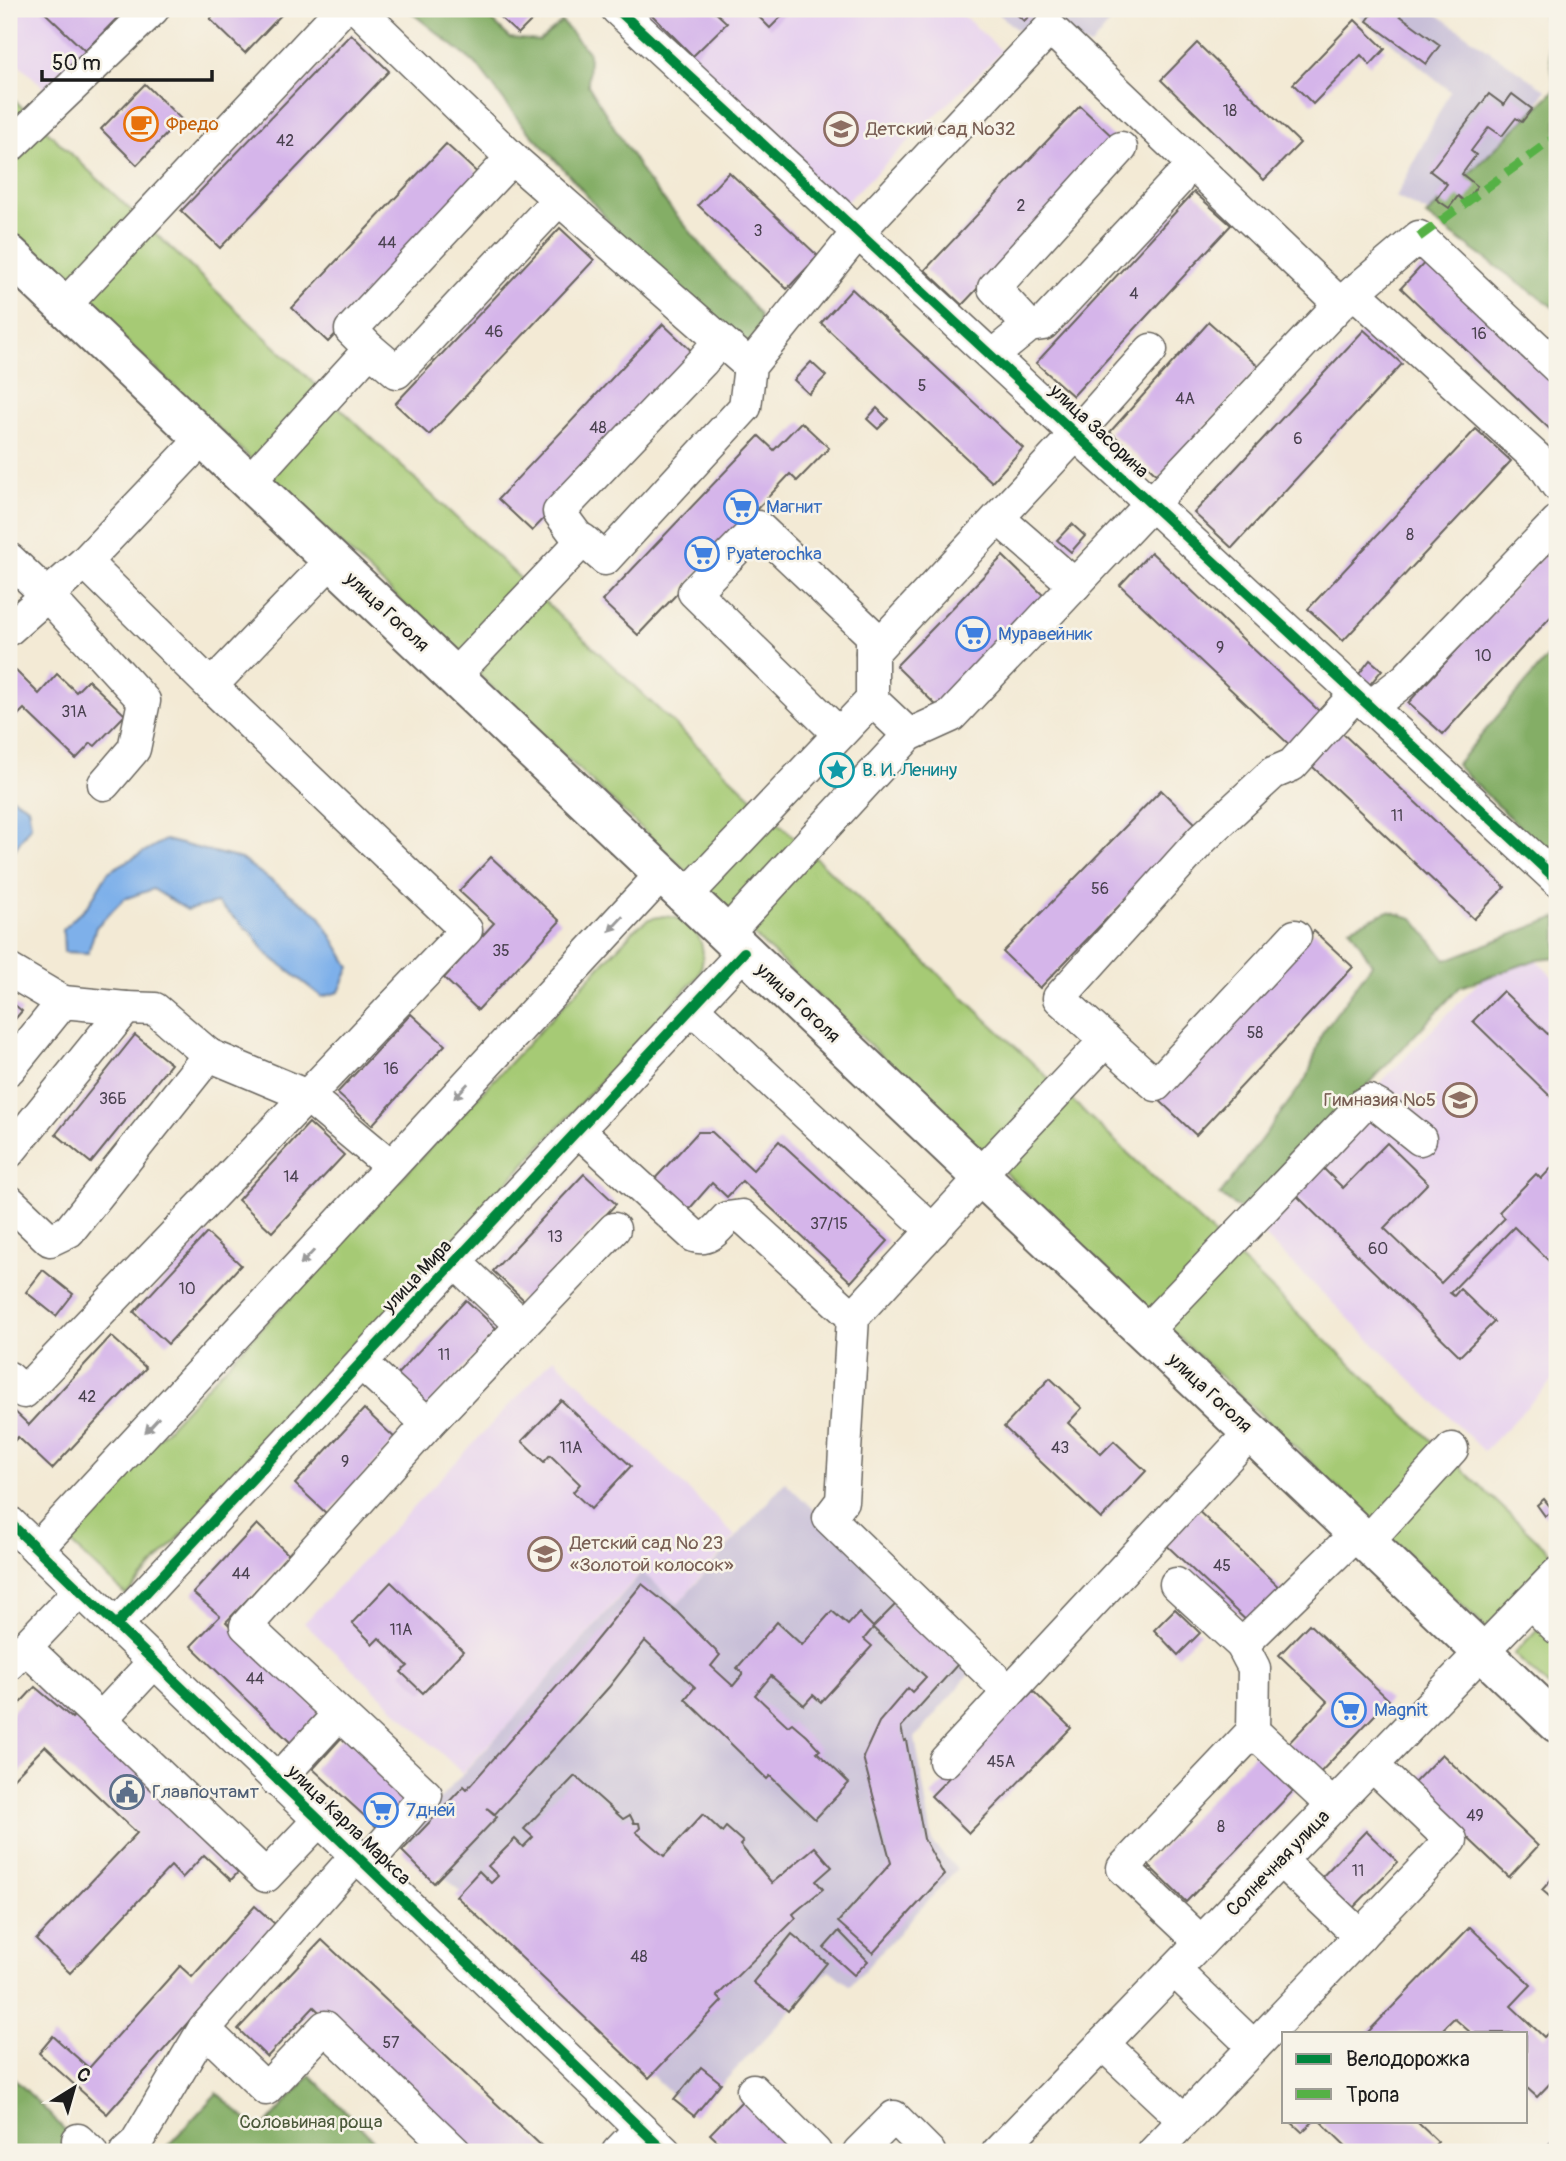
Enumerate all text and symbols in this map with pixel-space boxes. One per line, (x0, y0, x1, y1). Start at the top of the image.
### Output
scale bar (42, 38, 212, 82)
text: 50 m (52, 50, 101, 77)
house number: 18 (1223, 101, 1237, 121)
cafe icon: Фредо (122, 105, 160, 143)
school or university icon: Детский сад №32 (822, 110, 860, 148)
place label: Фредо (166, 112, 219, 136)
place label: Детский сад №32 (865, 117, 1016, 141)
house number: 42 (276, 131, 294, 151)
house number: 2 (1017, 196, 1026, 216)
house number: 3 (754, 221, 763, 241)
house number: 44 (378, 233, 396, 253)
house number: 4 (1129, 284, 1139, 304)
house number: 46 (485, 322, 503, 342)
house number: 16 (1471, 324, 1487, 344)
house number: 5 (918, 376, 926, 396)
street label: улица Засорина (1044, 378, 1154, 483)
house number: 4А (1175, 389, 1195, 409)
house number: 48 (589, 418, 607, 438)
house number: 6 (1293, 429, 1303, 449)
supermarket icon: Магнит (722, 488, 760, 526)
place label: Магнит (766, 495, 823, 519)
house number: 8 (1406, 525, 1414, 545)
supermarket icon: Pyaterochka (683, 535, 721, 573)
place label: Pyaterochka (726, 542, 822, 566)
street label: улица Гоголя (339, 566, 434, 657)
supermarket icon: Муравейник (954, 615, 992, 653)
place label: Муравейник (998, 622, 1093, 646)
house number: 9 (1216, 638, 1224, 658)
house number: 10 (1474, 646, 1492, 666)
house number: 31А (61, 702, 87, 722)
place icon: В. И. Ленину (818, 751, 856, 789)
place label: В. И. Ленину (862, 758, 957, 782)
house number: 11 (1391, 806, 1403, 826)
house number: 56 (1091, 879, 1109, 899)
one-way arrow (608, 915, 624, 933)
house number: 35 (492, 941, 510, 961)
street label: улица Гоголя (750, 957, 845, 1048)
house number: 58 (1247, 1023, 1263, 1043)
house number: 16 (383, 1059, 399, 1079)
school or university icon: Гимназия №5 (1441, 1081, 1479, 1119)
one-way arrow (454, 1082, 470, 1099)
place label: Гимназия №5 (1324, 1088, 1436, 1112)
house number: 36Б (99, 1089, 127, 1109)
house number: 14 (283, 1167, 299, 1187)
house number: 37/15 (810, 1214, 848, 1234)
house number: 13 (547, 1227, 563, 1247)
street label: улица Мира (376, 1234, 457, 1318)
house number: 60 (1368, 1239, 1388, 1259)
one-way arrow (299, 1249, 315, 1266)
house number: 10 (178, 1279, 196, 1299)
house number: 11 (438, 1345, 450, 1365)
street label: улица Гоголя (1162, 1347, 1257, 1438)
house number: 42 (78, 1387, 96, 1407)
one-way arrow (144, 1416, 160, 1434)
house number: 11А (560, 1438, 582, 1458)
house number: 43 (1051, 1438, 1069, 1458)
house number: 9 (341, 1452, 349, 1472)
place label: Детский сад № 23 «Золотой колосок» (569, 1531, 734, 1577)
school or university icon: Детский сад № 23 «Золотой колосок» (526, 1535, 564, 1573)
house number: 45 (1213, 1556, 1231, 1576)
house number: 44 (232, 1564, 250, 1584)
house number: 11А (390, 1620, 412, 1640)
house number: 44 (246, 1669, 264, 1689)
supermarket icon: Magnit (1330, 1691, 1368, 1729)
place label: Magnit (1374, 1698, 1428, 1722)
house number: 45А (987, 1752, 1015, 1772)
street label: улица Карла Маркса (281, 1759, 416, 1890)
public building icon: Главпочтамт (108, 1773, 146, 1811)
place label: Главпочтамт (152, 1780, 260, 1804)
supermarket icon: 7дней (362, 1791, 400, 1829)
place label: 7дней (406, 1798, 455, 1822)
street label: Солнечная улица (1221, 1805, 1335, 1921)
house number: 49 (1466, 1806, 1484, 1826)
house number: 8 (1217, 1817, 1225, 1837)
house number: 11 (1352, 1861, 1364, 1881)
house number: 48 (630, 1947, 648, 1967)
legend (1282, 2032, 1528, 2122)
house number: 57 (382, 2033, 400, 2053)
text: Велодорожка (1346, 2046, 1470, 2073)
north arrow (38, 2052, 108, 2122)
text: С (72, 2062, 96, 2088)
text: Тропа (1346, 2082, 1399, 2109)
park label: Соловьиная роща (239, 2110, 383, 2134)

